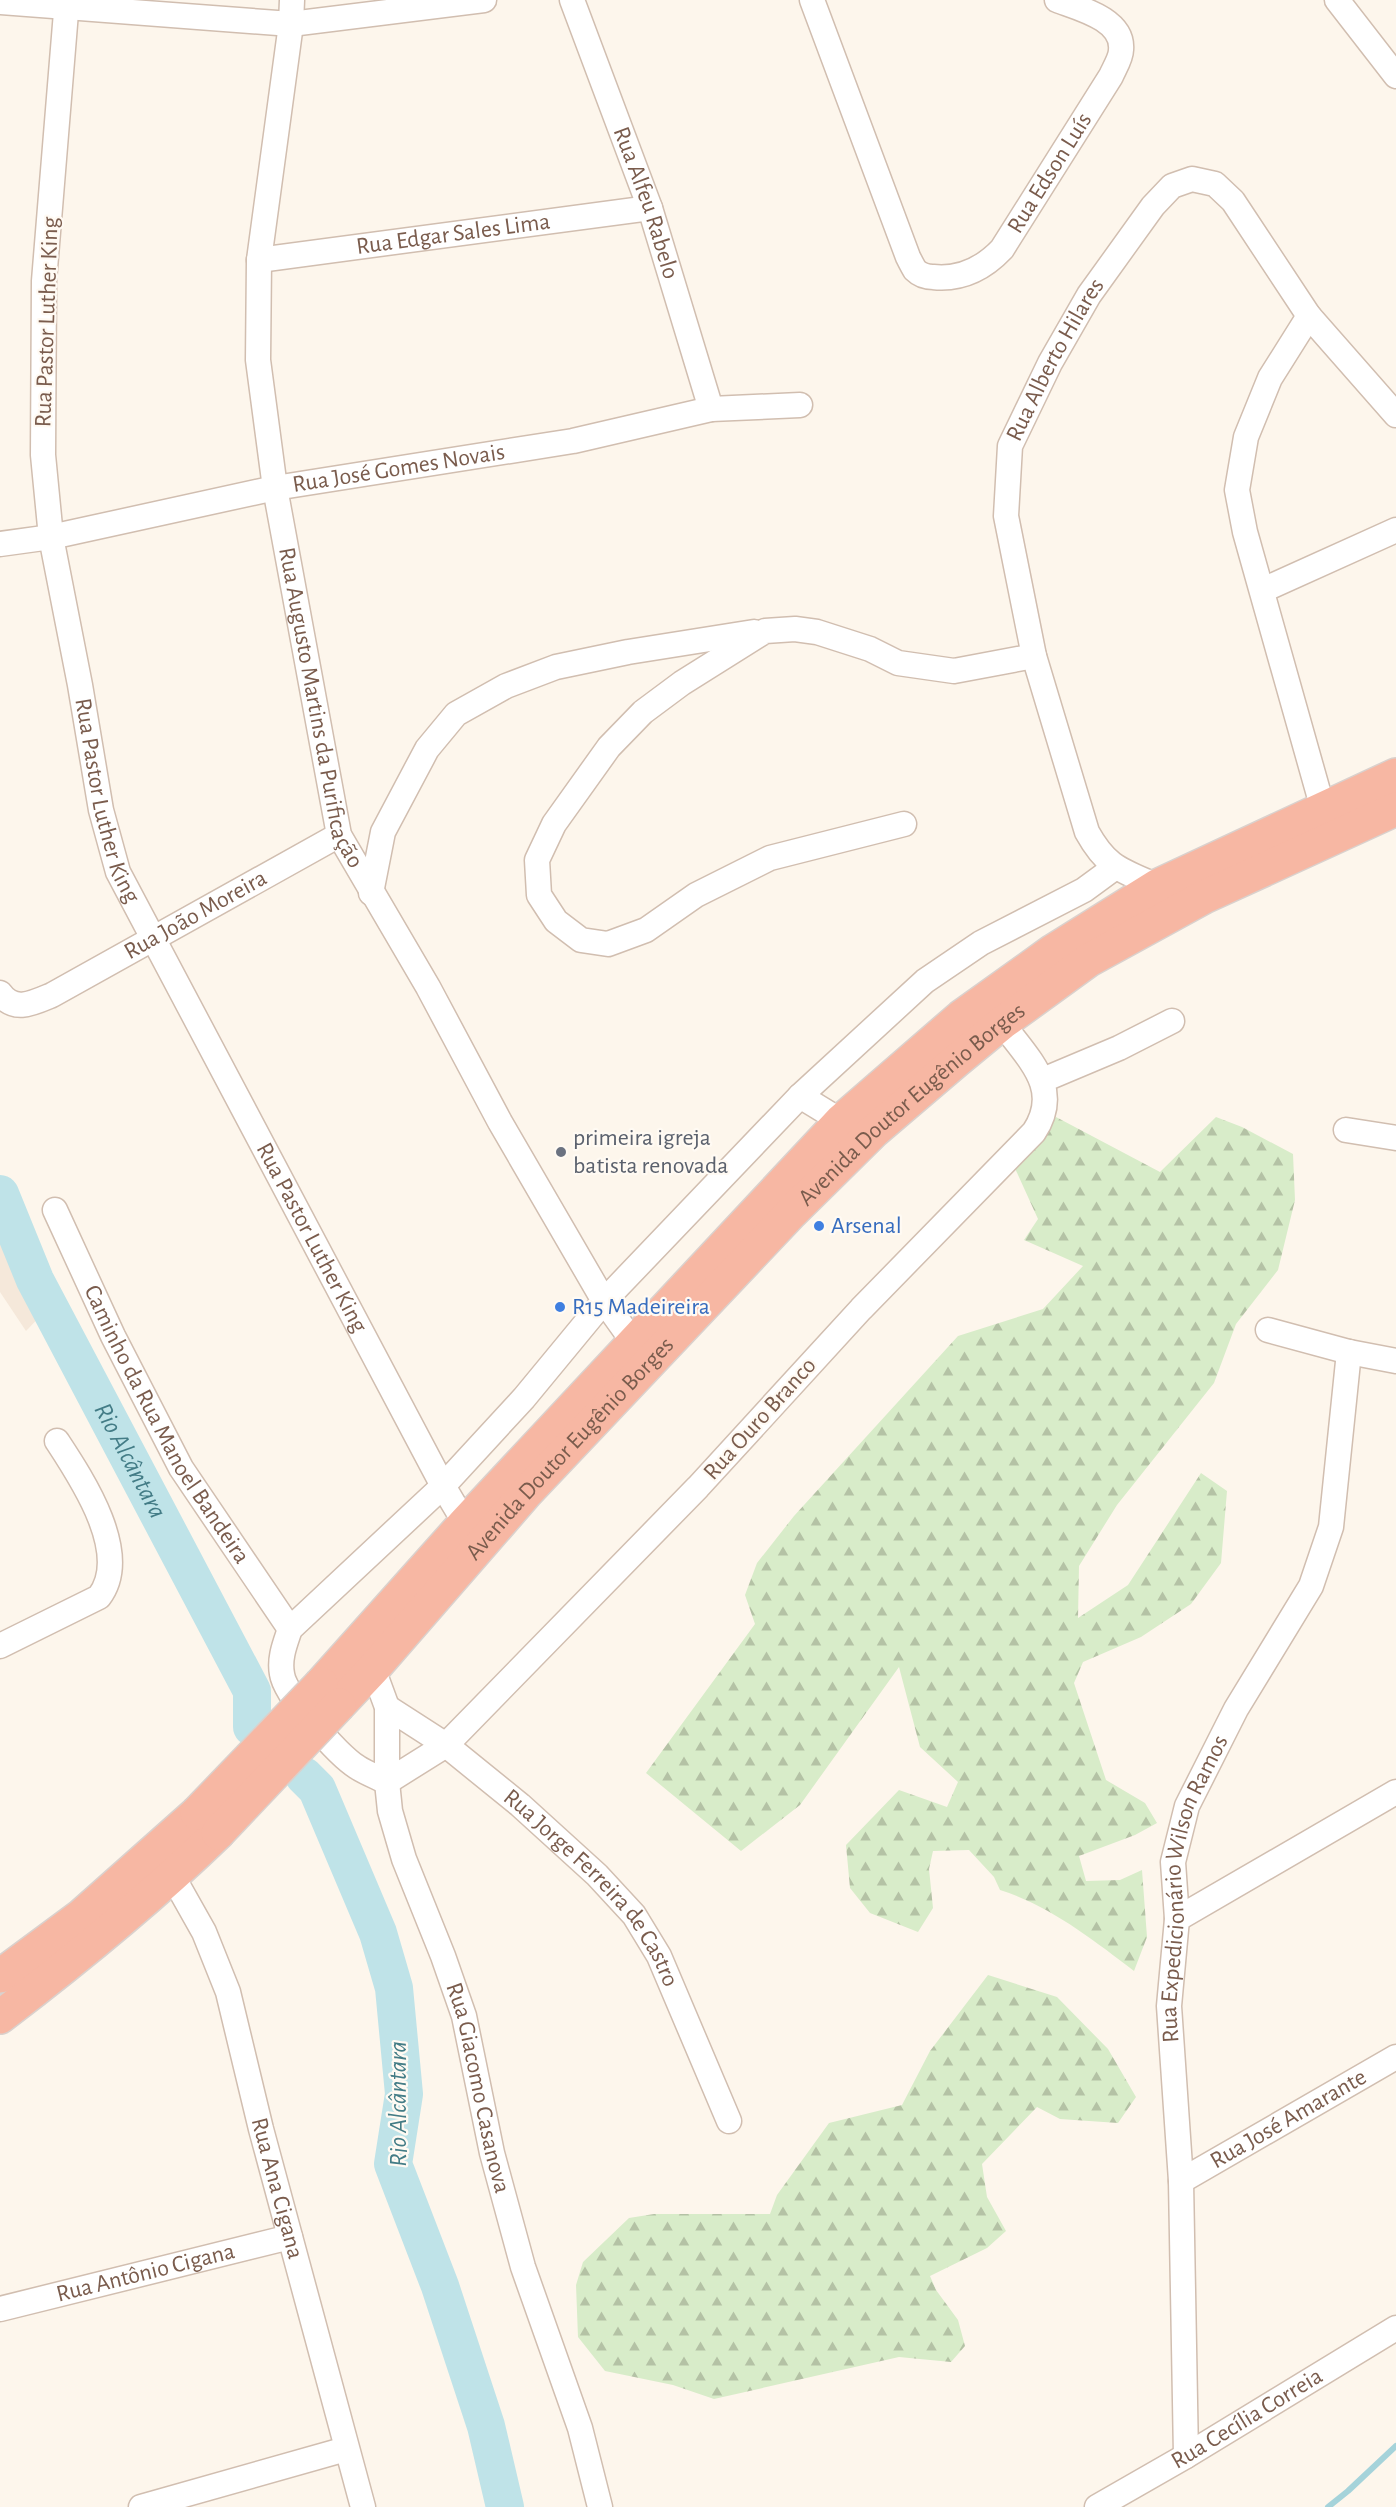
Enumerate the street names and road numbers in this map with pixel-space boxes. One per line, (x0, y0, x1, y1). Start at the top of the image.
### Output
street label: Rua Edson Luís (1003, 109, 1097, 238)
street label: Rua Alfeu Rabelo (609, 124, 683, 282)
street label: Rua Edgar Sales Lima (355, 209, 552, 259)
street label: Rua Pastor Luther King (31, 216, 63, 428)
street label: Rua Alberto Hilares (1002, 274, 1109, 445)
street label: Rua José Gomes Novais (291, 440, 506, 497)
street label: Rua Augusto Martins da Purificação (274, 545, 368, 872)
street label: Rua Pastor Luther King (70, 696, 144, 907)
street label: Rua João Moreira (120, 866, 271, 964)
street label: Avenida Doutor Eugênio Borges (794, 998, 1030, 1210)
street label: Rua Pastor Luther King (252, 1139, 372, 1337)
street label: Caminho da Rua Manoel Bandeira (79, 1282, 254, 1568)
street label: Avenida Doutor Eugênio Borges (461, 1333, 679, 1565)
street label: Rua Ouro Branco (699, 1353, 821, 1485)
street label: Rua Expedicionário Wilson Ramos (1157, 1731, 1233, 2043)
street label: Rua Jorge Ferreira de Castro (499, 1785, 683, 1990)
street label: Rua Giacomo Casanova (441, 1980, 514, 2196)
street label: Rua José Amarante (1206, 2065, 1371, 2173)
street label: Rua Ana Cigana (247, 2115, 307, 2261)
street label: Rua Antônio Cigana (54, 2239, 237, 2307)
street label: Rua Cecília Correia (1167, 2364, 1327, 2474)

